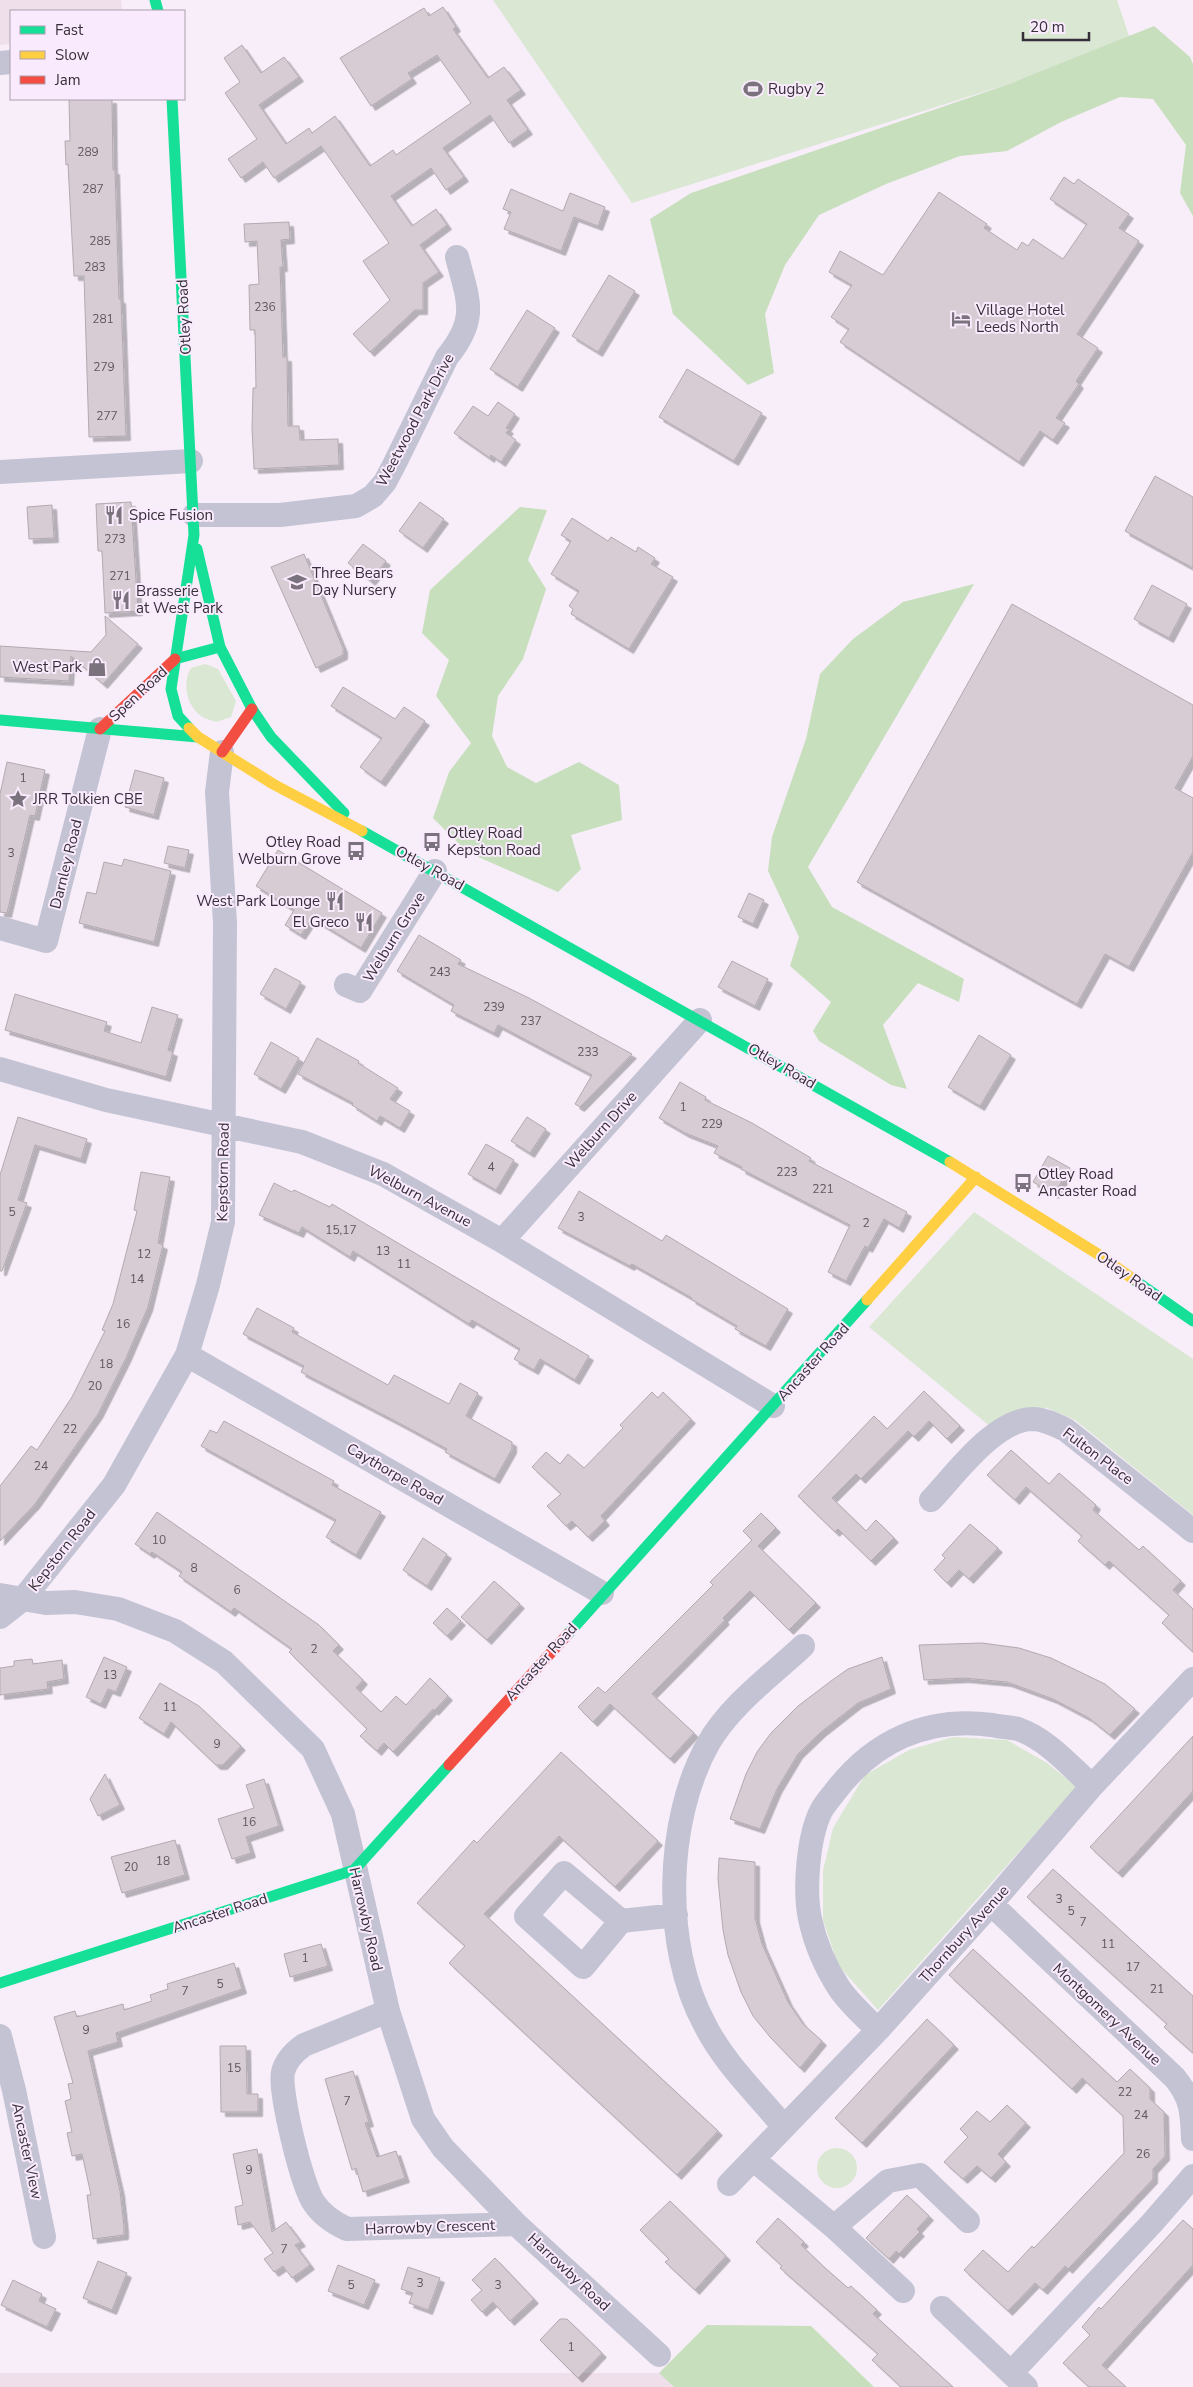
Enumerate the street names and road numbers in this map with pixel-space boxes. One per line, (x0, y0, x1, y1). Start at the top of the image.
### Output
street label: Otley Road (172, 279, 196, 355)
street label: Weetwood Park Drive (371, 350, 459, 490)
street label: Spen Road (104, 662, 172, 726)
street label: Darnley Road (45, 817, 87, 911)
street label: Otley Road (392, 841, 468, 895)
street label: Welburn Grove (358, 888, 430, 986)
street label: Otley Road (744, 1038, 820, 1094)
street label: Welburn Drive (561, 1087, 641, 1173)
street label: Kepstorn Road (212, 1122, 234, 1222)
street label: Welburn Avenue (365, 1160, 475, 1232)
street label: Otley Road (1092, 1246, 1166, 1306)
street label: Ancaster Road (773, 1319, 853, 1405)
street label: Fulton Place (1059, 1423, 1137, 1489)
street label: Caythorpe Road (343, 1438, 447, 1510)
street label: Kepstorn Road (24, 1505, 100, 1595)
street label: Ancaster Road (501, 1619, 581, 1705)
street label: Harrowby Road (344, 1865, 388, 1973)
street label: Thornbury Avenue (915, 1881, 1013, 1987)
street label: Ancaster Road (170, 1888, 270, 1938)
street label: Montgomery Avenue (1049, 1959, 1165, 2069)
street label: Ancaster View (7, 2101, 47, 2201)
street label: Harrowby Crescent (365, 2215, 496, 2239)
street label: Harrowby Road (523, 2229, 615, 2315)

